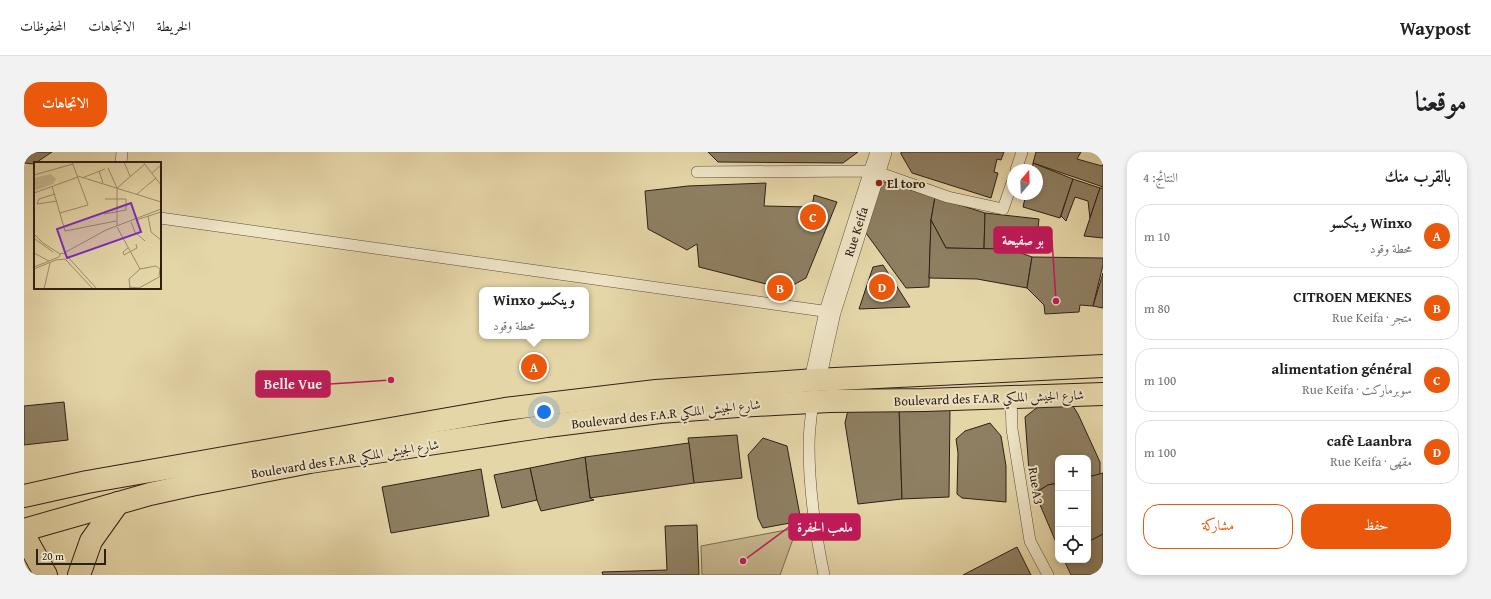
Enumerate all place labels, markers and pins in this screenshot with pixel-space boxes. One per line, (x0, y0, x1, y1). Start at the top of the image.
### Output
place label: El toro (887, 174, 925, 193)
marker: El toro (874, 178, 884, 188)
pin: C (800, 202, 826, 232)
callout: بو صفيحة (994, 227, 1052, 253)
pin: D (869, 272, 895, 302)
pin: B (767, 273, 793, 303)
pin: A (521, 352, 547, 382)
callout: Belle Vue (256, 371, 330, 397)
callout: ملعب الحفرة (789, 514, 860, 540)

